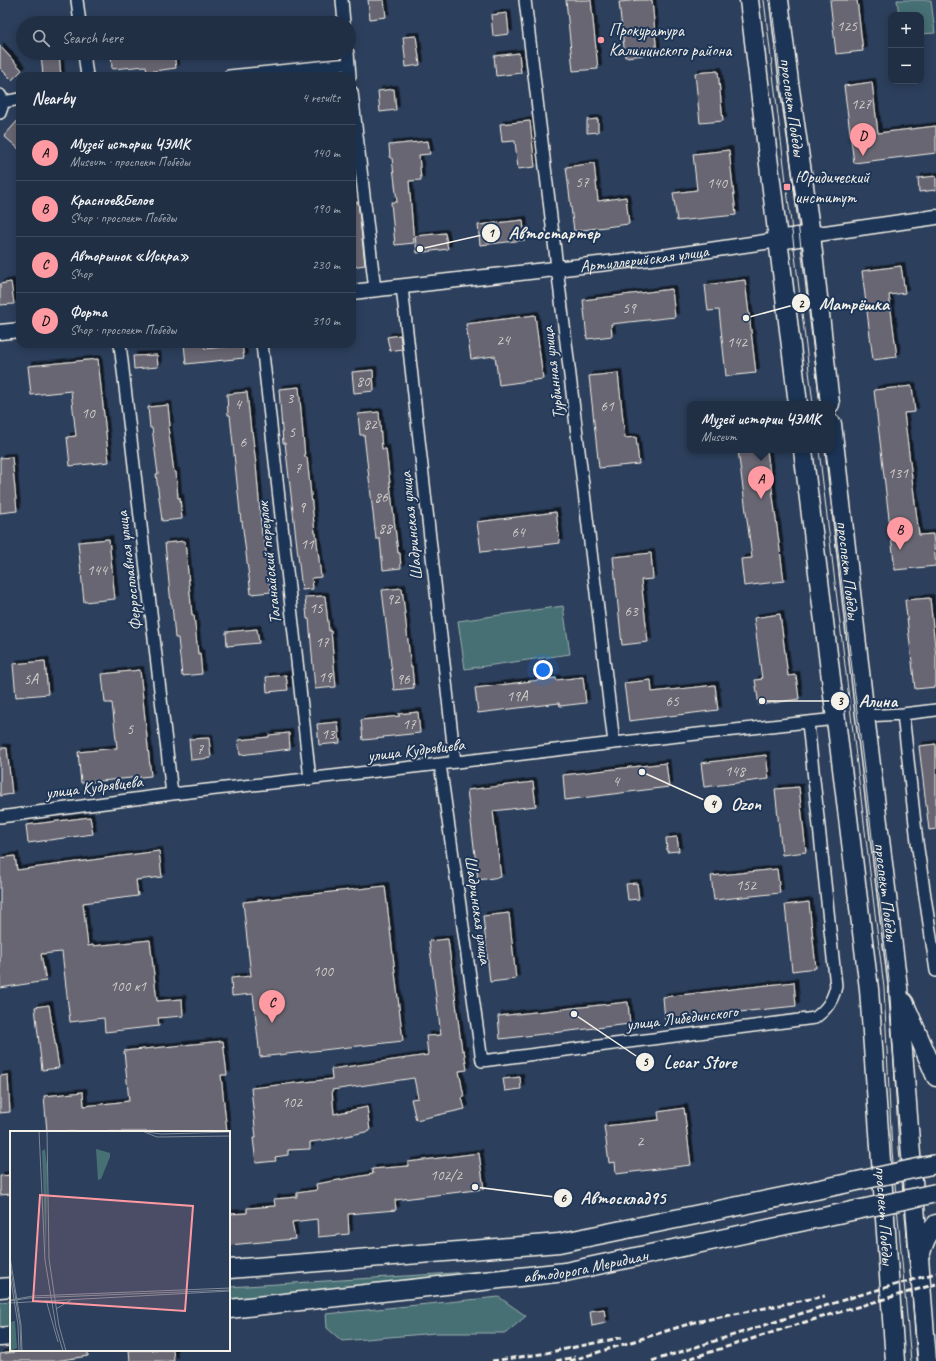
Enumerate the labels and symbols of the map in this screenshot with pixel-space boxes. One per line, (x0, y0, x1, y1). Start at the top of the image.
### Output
house number: 125 (837, 17, 858, 36)
place label: Прокуратура Калининского района (609, 20, 732, 61)
marker: Прокуратура Калининского района (596, 35, 606, 45)
street label: проспект Победы (776, 57, 810, 160)
house number: 127 (851, 95, 872, 114)
pin: D (850, 123, 876, 156)
place label: Юридический институт (795, 167, 870, 208)
house number: 57 (575, 173, 590, 192)
house number: 140 (707, 174, 728, 193)
marker: Юридический институт (782, 182, 792, 192)
callout: Автостартер (481, 218, 608, 248)
text: Автостартер (509, 222, 601, 244)
text: 1 (488, 225, 495, 241)
street label: Артиллерийская улица (579, 240, 711, 277)
callout: Матрёшка (791, 288, 897, 318)
text: Матрёшка (819, 293, 891, 315)
text: 2 (798, 296, 805, 312)
house number: 59 (622, 299, 637, 318)
street label: Турбинная улица (537, 324, 569, 420)
house number: 24 (496, 331, 511, 350)
house number: 142 (727, 333, 748, 352)
house number: 80 (356, 372, 371, 391)
house number: 3 (287, 389, 295, 408)
house number: 4 (235, 395, 243, 414)
house number: 61 (600, 397, 615, 416)
house number: 10 (81, 404, 96, 423)
house number: 82 (363, 415, 378, 434)
house number: 5 (289, 423, 297, 442)
house number: 6 (240, 433, 248, 452)
house number: 7 (295, 459, 303, 478)
house number: 131 (888, 464, 909, 483)
pin: A (748, 466, 774, 499)
street label: Шадринская улица (395, 469, 427, 582)
house number: 86 (374, 488, 389, 507)
house number: 9 (299, 498, 307, 517)
street label: Таганайский переулок (252, 499, 286, 625)
street label: Ферросплавная улица (111, 509, 147, 632)
pin: B (887, 517, 913, 550)
house number: 88 (378, 519, 393, 538)
street label: проспект Победы (833, 520, 865, 622)
house number: 64 (511, 523, 526, 542)
house number: 11 (300, 535, 315, 554)
house number: 144 (87, 561, 108, 580)
house number: 92 (386, 590, 401, 609)
house number: 15 (309, 599, 324, 618)
house number: 63 (624, 602, 639, 621)
house number: 17 (315, 633, 330, 652)
your location (533, 660, 553, 680)
house number: 19 (318, 668, 333, 687)
house number: 5А (24, 670, 40, 689)
house number: 96 (396, 670, 411, 689)
callout: Алина (830, 686, 905, 716)
house number: 19А (506, 687, 529, 706)
text: Алина (859, 690, 898, 712)
house number: 65 (665, 692, 680, 711)
text: 3 (837, 693, 844, 709)
house number: 17 (402, 715, 417, 734)
house number: 5 (127, 720, 135, 739)
house number: 13 (321, 725, 336, 744)
street label: улица Кудрявцева (365, 733, 467, 766)
house number: 7 (197, 740, 205, 759)
house number: 148 (725, 762, 746, 781)
street label: улица Кудрявцева (43, 770, 145, 803)
house number: 4 (613, 772, 621, 791)
callout: Ozon (703, 789, 769, 819)
text: Ozon (731, 793, 762, 815)
text: 4 (710, 796, 717, 812)
street label: проспект Победы (870, 841, 903, 944)
street label: Шадринская улица (460, 854, 496, 967)
house number: 152 (736, 876, 757, 895)
house number: 100 (313, 962, 334, 981)
house number: 100 к1 (110, 977, 147, 996)
pin: C (259, 990, 285, 1023)
street label: улица Либединского (624, 1001, 741, 1035)
callout: Lecar Store (635, 1047, 744, 1077)
text: Lecar Store (664, 1051, 738, 1073)
text: 5 (642, 1054, 649, 1070)
house number: 102 (282, 1093, 303, 1112)
inset map (10, 1131, 230, 1351)
house number: 2 (637, 1132, 645, 1151)
street label: проспект Победы (871, 1165, 899, 1268)
house number: 102/2 (430, 1166, 463, 1185)
callout: Автосклад95 (553, 1183, 674, 1213)
text: Автосклад95 (581, 1187, 668, 1209)
text: 6 (560, 1190, 567, 1206)
street label: автодорога Меридиан (522, 1244, 651, 1287)

